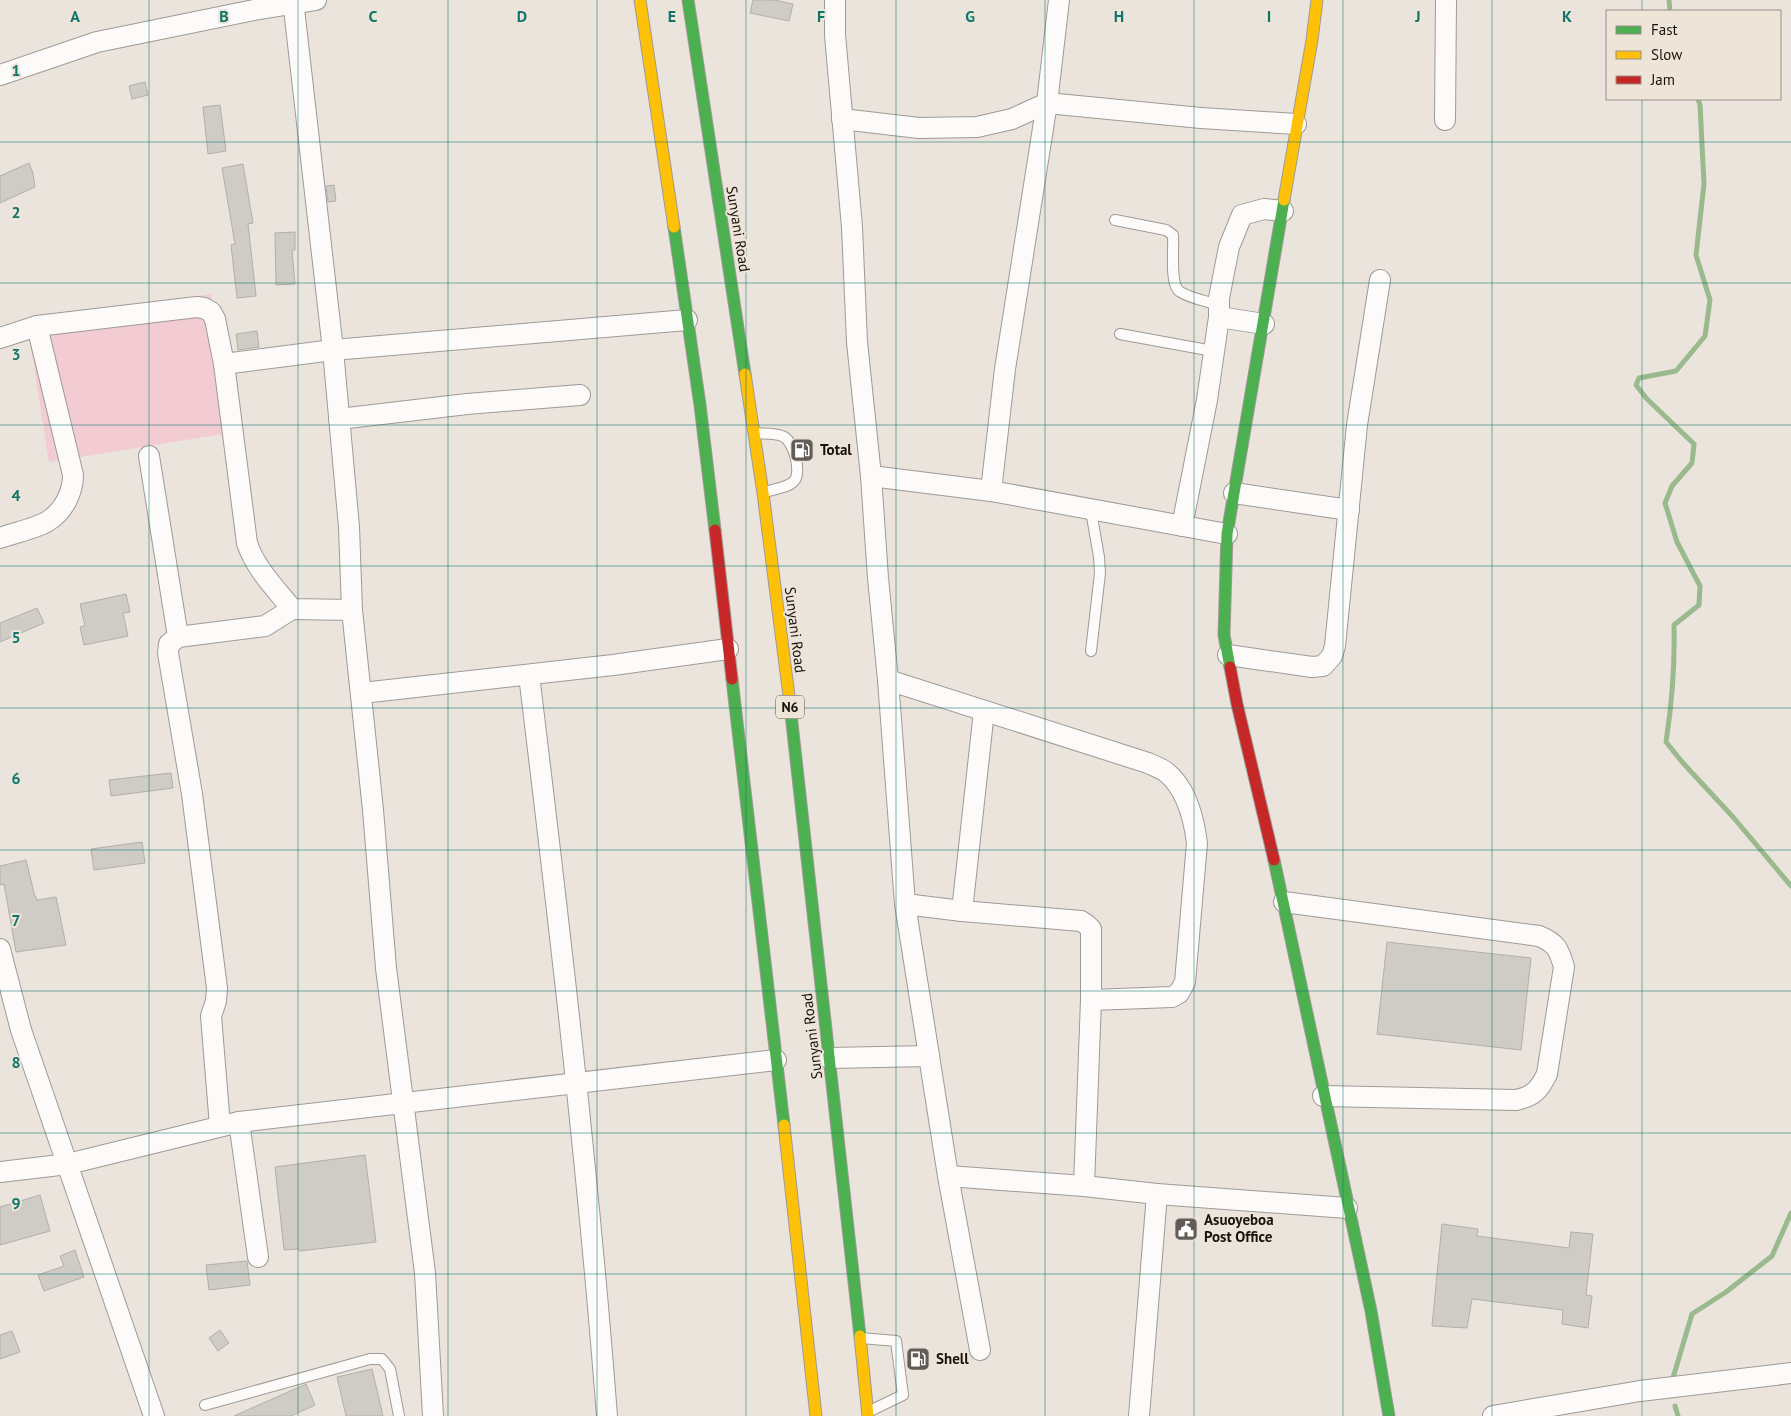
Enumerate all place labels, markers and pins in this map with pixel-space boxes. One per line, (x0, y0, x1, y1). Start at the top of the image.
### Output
fuel station icon: Total (789, 437, 815, 463)
place label: Total (820, 440, 852, 459)
place label: Asuoyeboa Post Office (1204, 1210, 1274, 1246)
public building icon: Asuoyeboa Post Office (1173, 1216, 1199, 1242)
fuel station icon: Shell (905, 1346, 931, 1372)
place label: Shell (936, 1349, 969, 1368)

